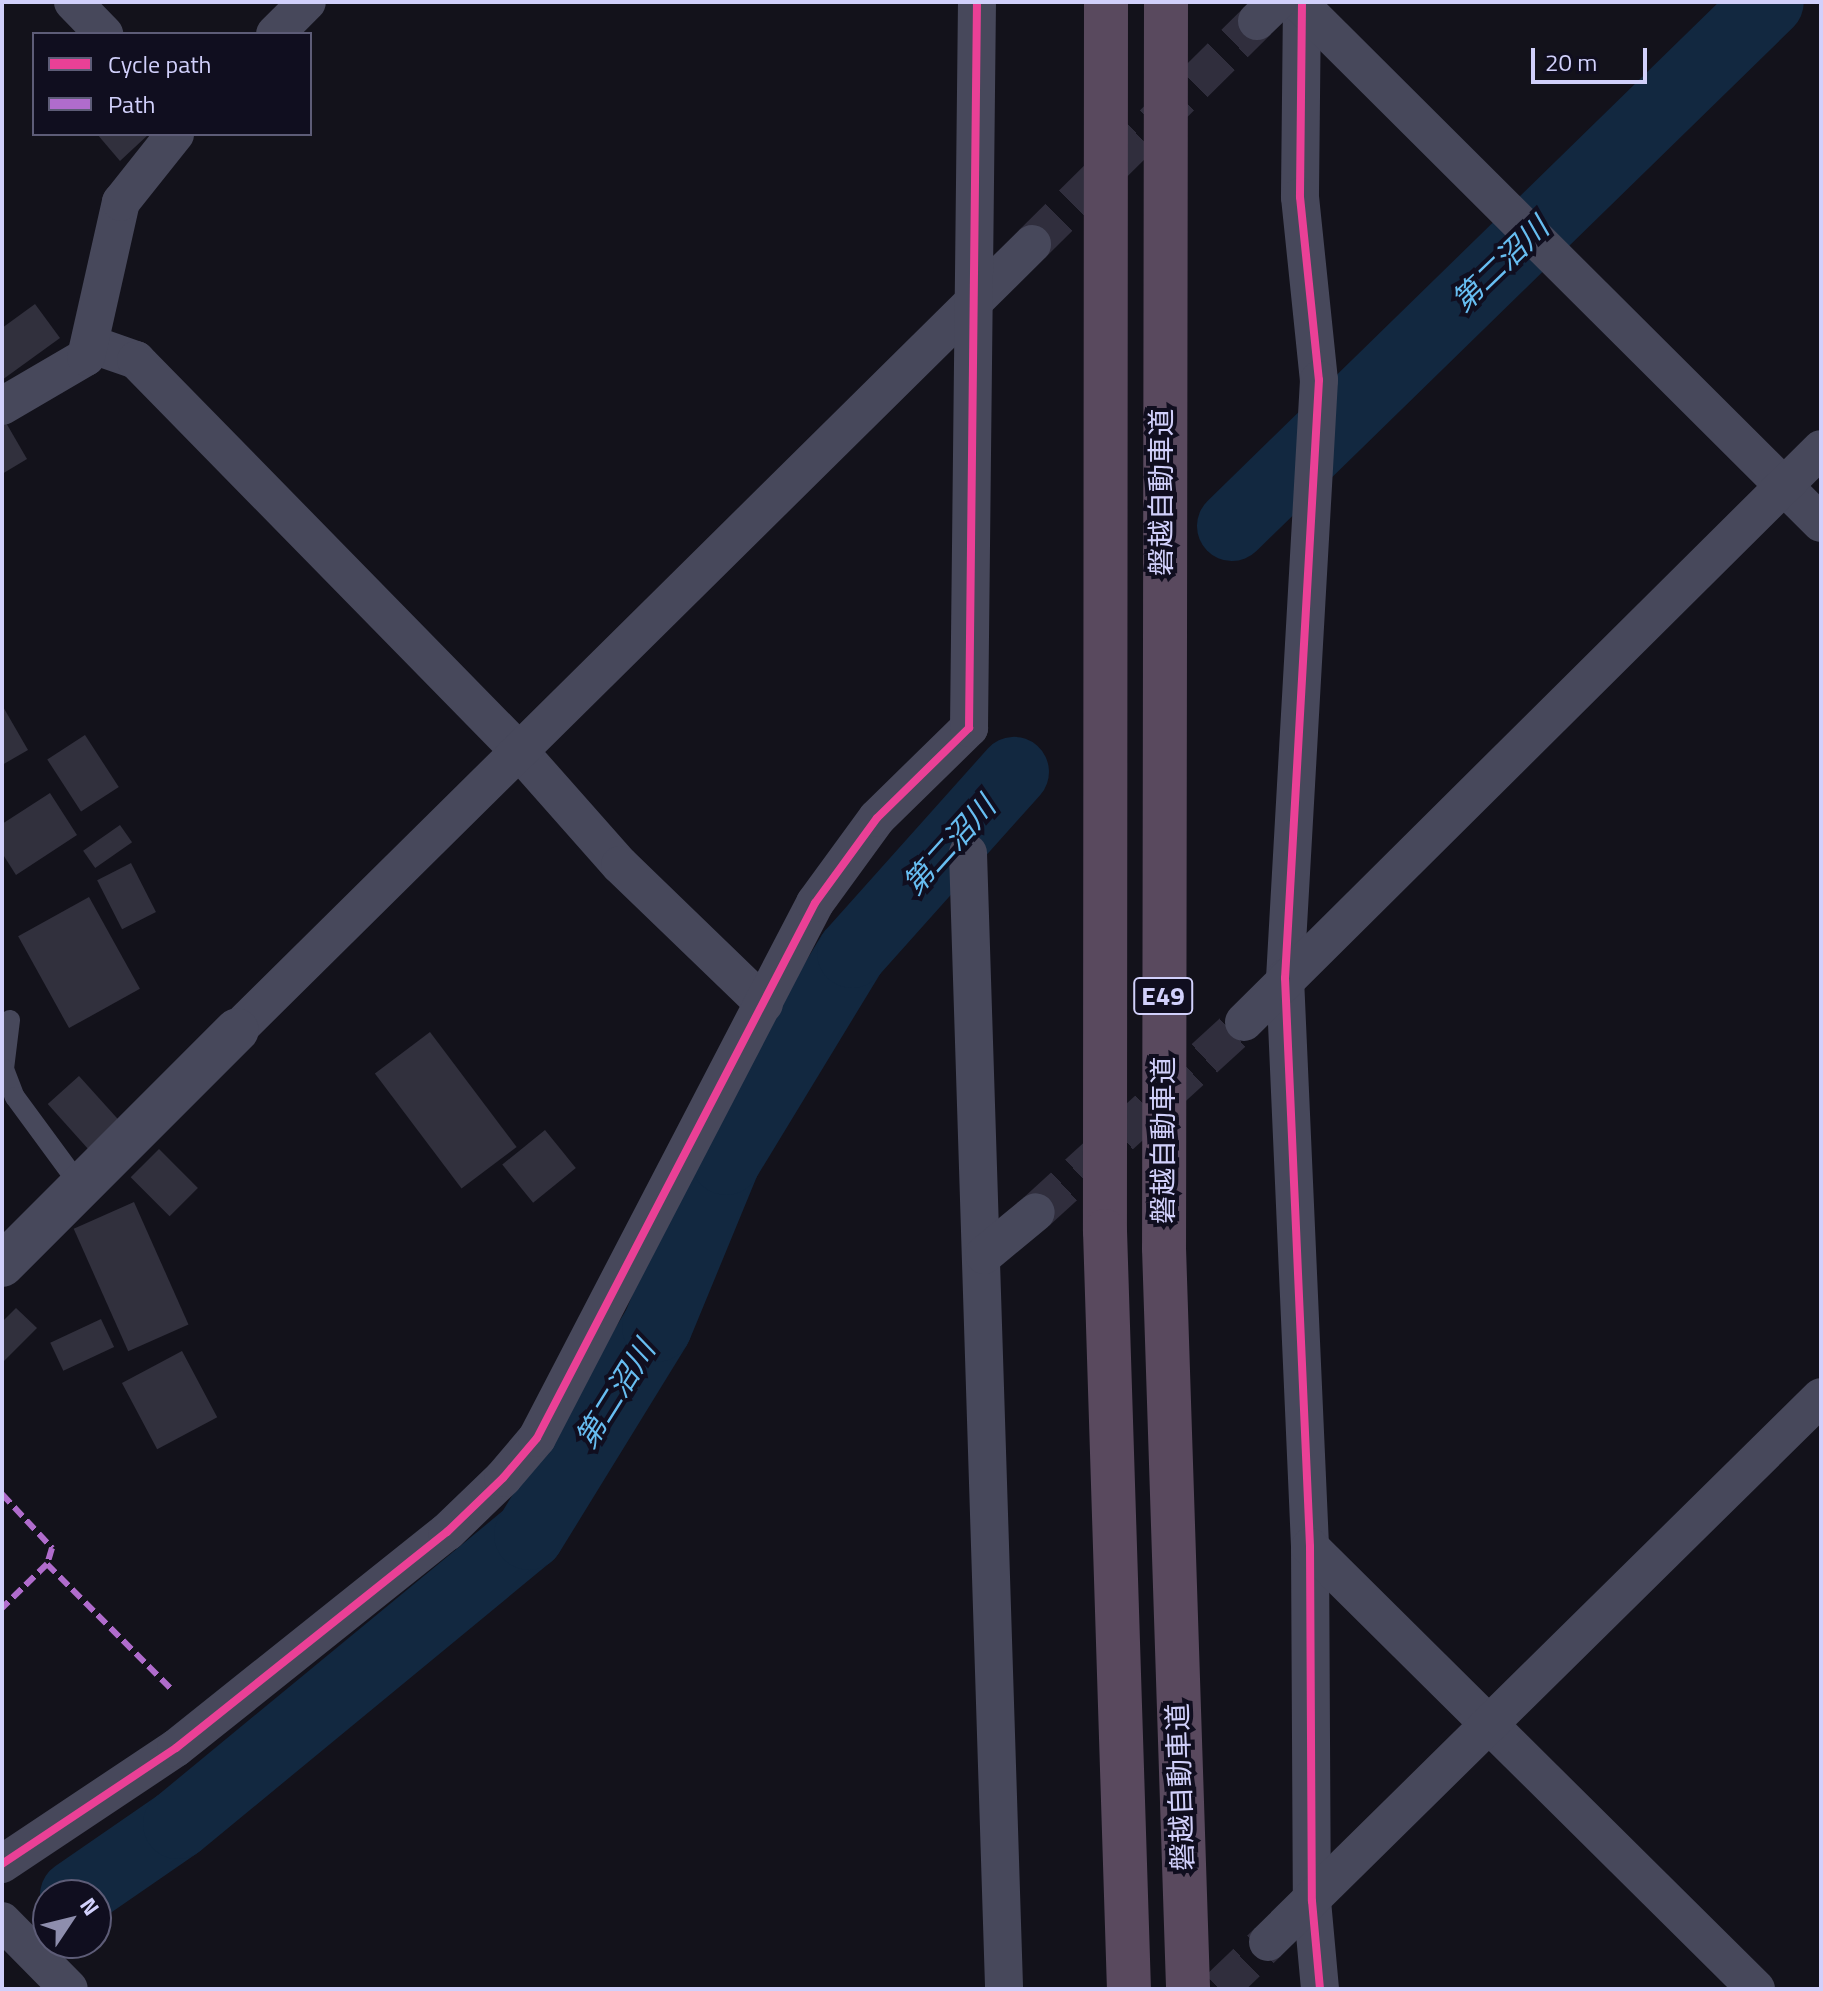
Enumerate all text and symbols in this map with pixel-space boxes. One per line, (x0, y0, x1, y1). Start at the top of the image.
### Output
legend (32, 32, 312, 136)
scale bar (1535, 32, 1651, 82)
text: 20 m (1545, 44, 1597, 80)
text: Cycle path (108, 46, 211, 82)
text: Path (108, 86, 155, 122)
water label: 第二沼川 (1444, 209, 1556, 319)
street label: 磐越自動車道 (1144, 408, 1178, 576)
water label: 第二沼川 (895, 788, 1003, 902)
road number: E49 (1133, 974, 1193, 1018)
street label: 磐越自動車道 (1146, 1056, 1180, 1224)
water label: 第二沼川 (568, 1334, 662, 1454)
street label: 磐越自動車道 (1160, 1702, 1200, 1872)
north arrow (32, 1879, 112, 1959)
text: N (72, 1890, 108, 1922)

